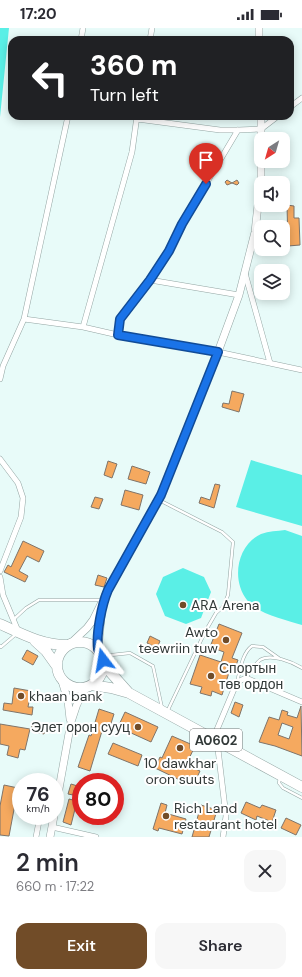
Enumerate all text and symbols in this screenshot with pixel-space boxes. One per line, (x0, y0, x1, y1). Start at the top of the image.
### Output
text: 17:20 (20, 4, 56, 24)
text: 360 m (90, 47, 177, 84)
icon: left (24, 52, 76, 104)
text: Turn left (90, 83, 159, 107)
north arrow (254, 132, 290, 168)
map controls (254, 132, 290, 300)
pin (189, 143, 223, 184)
icon: arrive (195, 149, 217, 171)
button: sound (254, 176, 290, 212)
button: search (254, 220, 290, 256)
button: layers (254, 264, 290, 300)
place label: ARA Arena (191, 596, 259, 614)
marker: ARA Arena (178, 600, 188, 610)
place label: Awto teewriin tuw (139, 623, 218, 657)
marker: Awto teewriin tuw (221, 635, 231, 645)
position arrow (82, 639, 124, 681)
place label: Спортын төв ордон (219, 659, 283, 693)
marker: Спортын төв ордон (206, 671, 216, 681)
place label: khaan bank (29, 687, 103, 705)
marker: khaan bank (16, 691, 26, 701)
place label: Элет орон сууц (31, 718, 130, 736)
marker: Элет орон сууц (133, 722, 143, 732)
road number: A0602 (190, 729, 242, 751)
marker: 10 dawkhar oron suuts (175, 743, 185, 753)
place label: 10 dawkhar oron suuts (144, 754, 216, 788)
speed limit sign: 80 (72, 773, 124, 825)
text: 76 (26, 781, 50, 807)
place label: Rich Land restaurant hotel (174, 799, 277, 833)
text: km/h (26, 802, 50, 815)
marker: Rich Land restaurant hotel (161, 811, 171, 821)
text: 2 min (16, 847, 79, 878)
button: close (244, 850, 286, 892)
text: 660 m · 17:22 (16, 878, 94, 895)
button: Exit (16, 923, 147, 969)
button: Share (155, 923, 286, 969)

